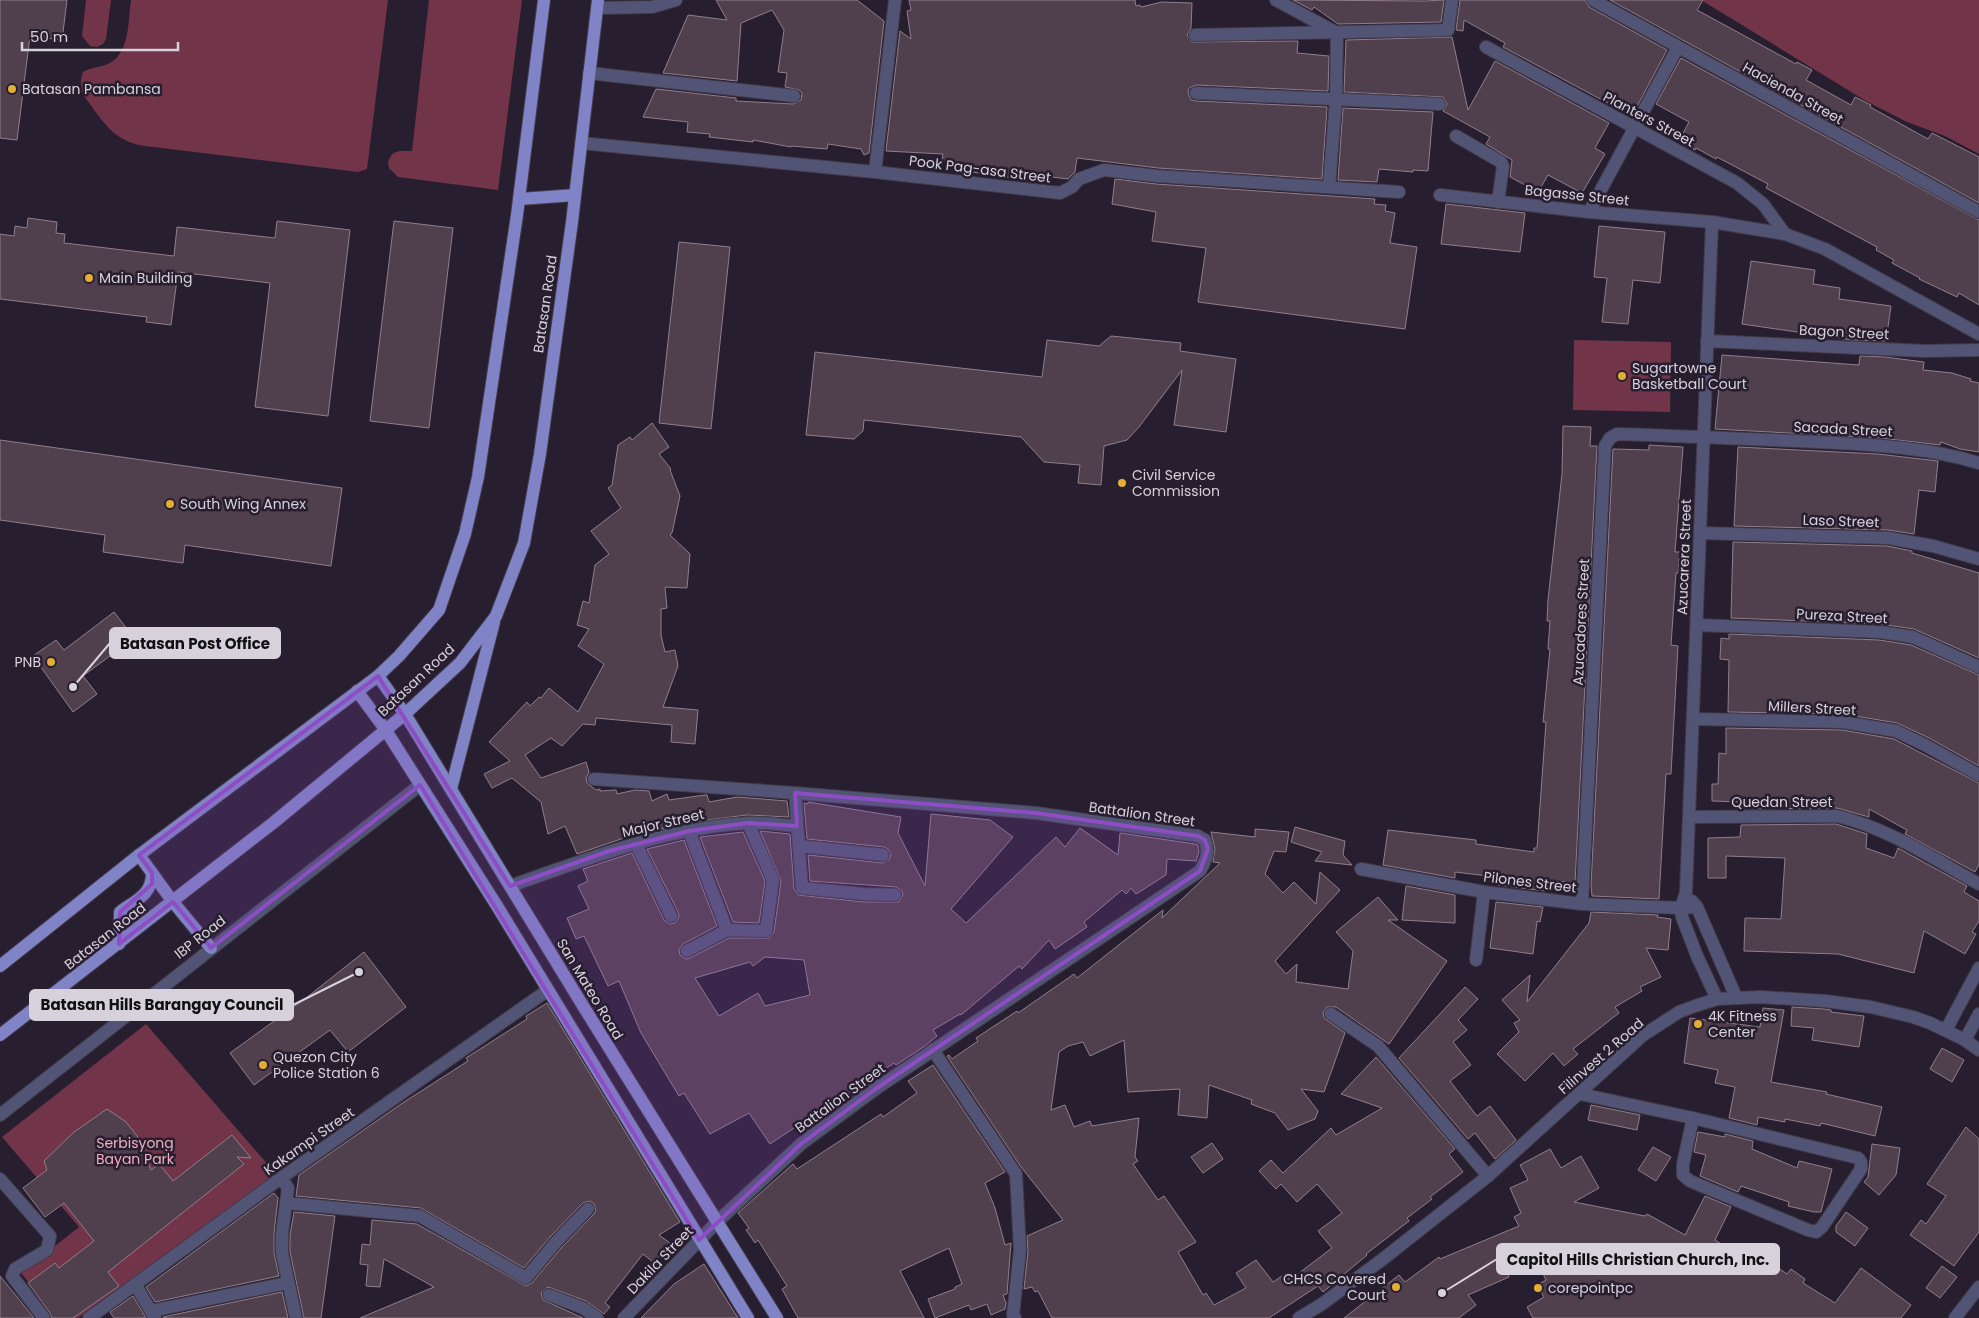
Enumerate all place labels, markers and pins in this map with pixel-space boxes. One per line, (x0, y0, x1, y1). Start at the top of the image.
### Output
place label: Batasan Pambansa (22, 79, 161, 99)
marker: Batasan Pambansa (6, 83, 18, 95)
place label: Main Building (99, 268, 192, 288)
marker: Main Building (83, 272, 95, 284)
place label: Sugartowne Basketball Court (1632, 358, 1747, 394)
marker: Sugartowne Basketball Court (1616, 370, 1628, 382)
place label: Civil Service Commission (1132, 465, 1220, 501)
marker: Civil Service Commission (1116, 477, 1128, 489)
place label: South Wing Annex (180, 494, 306, 514)
marker: South Wing Annex (164, 498, 176, 510)
callout: Batasan Post Office (110, 628, 280, 658)
place label: PNB (14, 652, 41, 672)
marker: PNB (45, 656, 57, 668)
callout: Batasan Hills Barangay Council (30, 990, 293, 1020)
place label: 4K Fitness Center (1708, 1006, 1777, 1042)
marker: 4K Fitness Center (1692, 1018, 1704, 1030)
place label: Quezon City Police Station 6 (273, 1047, 380, 1083)
marker: Quezon City Police Station 6 (257, 1059, 269, 1071)
callout: Capitol Hills Christian Church, Inc. (1497, 1244, 1779, 1274)
place label: CHCS Covered Court (1283, 1269, 1386, 1305)
place label: corepointpc (1548, 1278, 1633, 1298)
marker: CHCS Covered Court (1390, 1281, 1402, 1293)
marker: corepointpc (1532, 1282, 1544, 1294)

